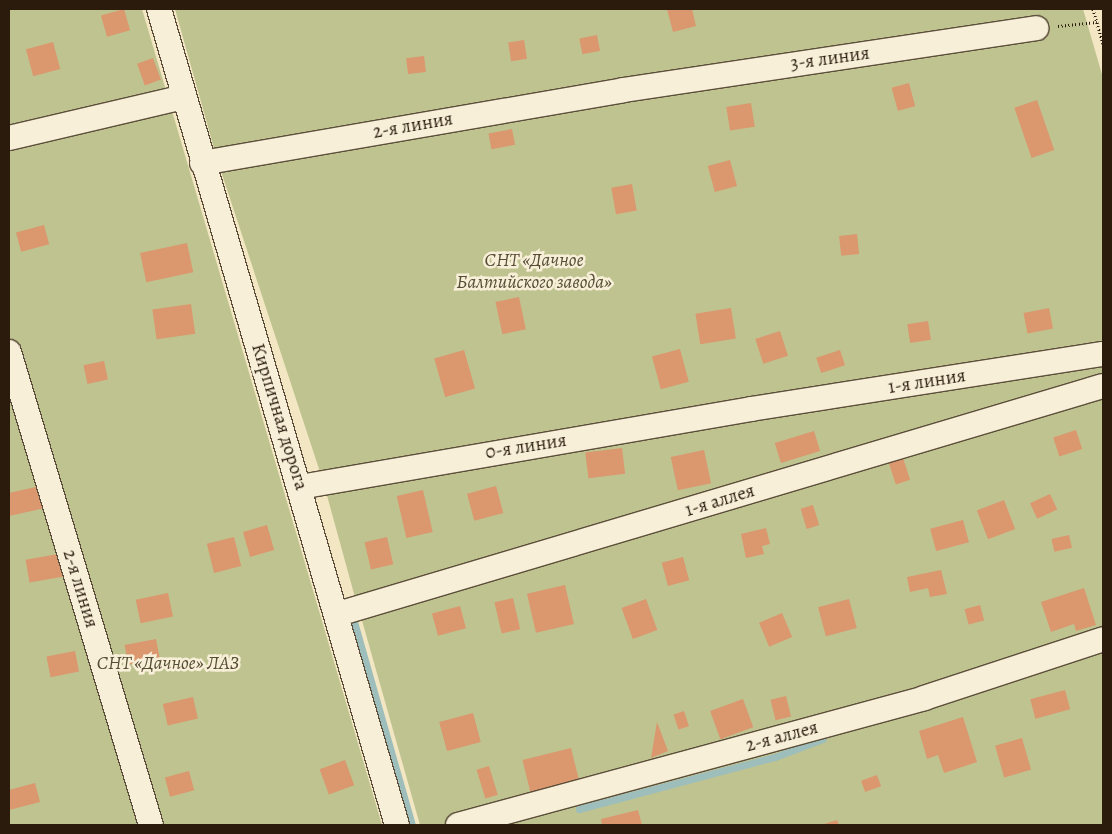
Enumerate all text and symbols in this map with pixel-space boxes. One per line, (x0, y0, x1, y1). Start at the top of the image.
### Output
street label: 3-я линия (789, 42, 871, 76)
street label: 2-я линия (371, 108, 455, 144)
park label: СНТ «Дачное Балтийского завода» (456, 250, 612, 294)
street label: Кирпичная дорога (246, 341, 312, 493)
street label: 1-я линия (887, 365, 967, 399)
street label: 0-я линия (484, 429, 568, 465)
street label: 1-я аллея (683, 480, 757, 522)
street label: 2-я линия (57, 547, 103, 631)
park label: СНТ «Дачное» ЛАЗ (97, 653, 239, 675)
street label: 2-я аллея (743, 716, 821, 758)

